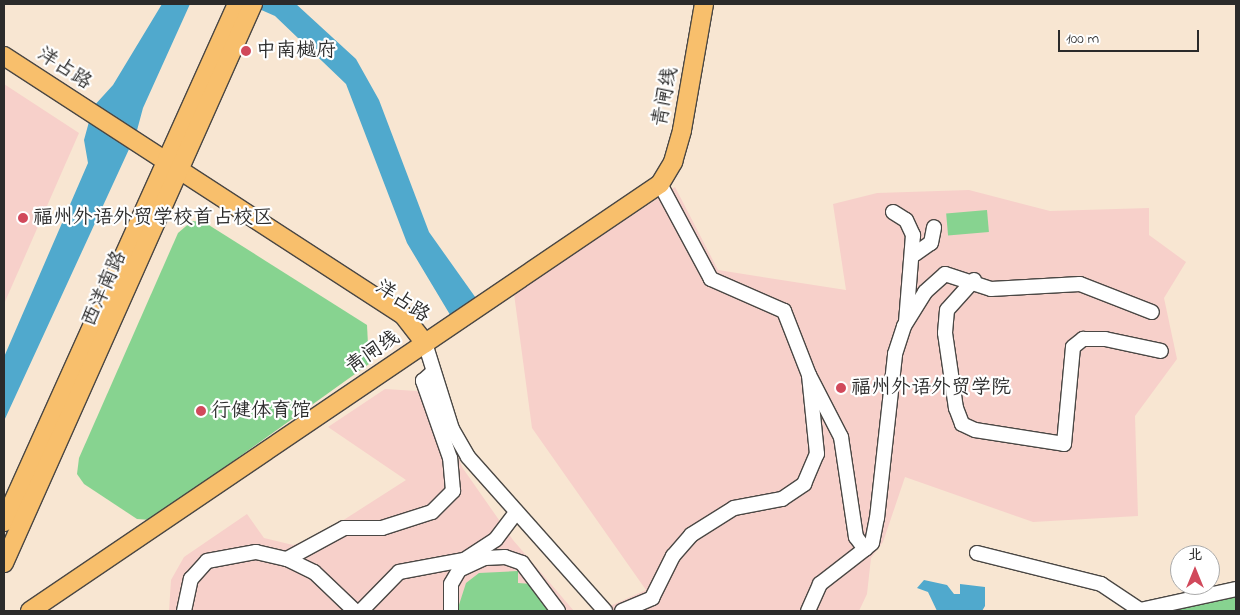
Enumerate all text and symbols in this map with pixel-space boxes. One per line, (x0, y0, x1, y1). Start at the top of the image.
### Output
scale bar (1060, 20, 1201, 52)
text: 100 m (1066, 28, 1099, 50)
place label: 中南樾府 (256, 39, 336, 63)
street label: 洋占路 (32, 43, 96, 95)
marker: 中南樾府 (240, 45, 252, 57)
street label: 青闸线 (648, 65, 684, 129)
place label: 福州外语外贸学校首占校区 (33, 206, 273, 230)
marker: 福州外语外贸学校首占校区 (17, 212, 29, 224)
street label: 西洋南路 (78, 248, 132, 330)
street label: 洋占路 (370, 276, 434, 328)
street label: 青闸线 (341, 326, 405, 380)
place label: 福州外语外贸学院 (851, 376, 1011, 400)
marker: 福州外语外贸学院 (835, 382, 847, 394)
place label: 行健体育馆 (211, 399, 311, 423)
marker: 行健体育馆 (195, 405, 207, 417)
north arrow (1170, 545, 1220, 595)
text: 北 (1188, 545, 1202, 566)

